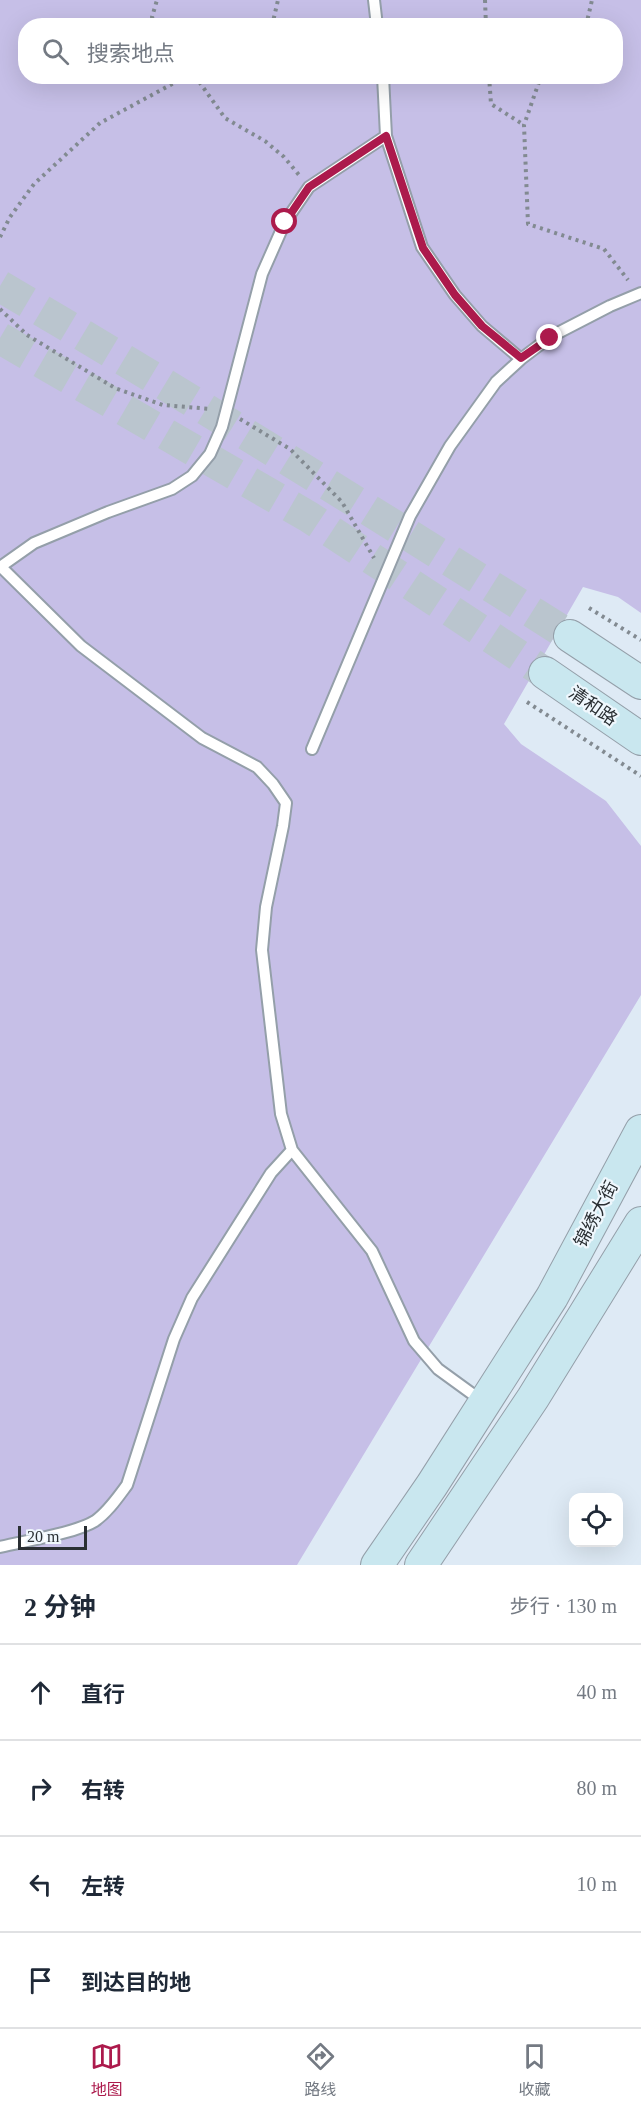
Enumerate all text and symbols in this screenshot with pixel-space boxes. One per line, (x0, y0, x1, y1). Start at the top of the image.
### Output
search box (18, 18, 623, 84)
icon: search (39, 35, 72, 68)
text: 搜索地点 (87, 41, 175, 66)
route start (271, 208, 297, 234)
route end (536, 324, 562, 350)
street label: 清和路 (565, 682, 621, 730)
street label: 锦绣大街 (570, 1178, 622, 1250)
map controls (569, 1493, 623, 1547)
button: locate (569, 1493, 623, 1547)
scale bar (18, 1523, 87, 1550)
text: 20 m (27, 1528, 59, 1545)
text: 2 分钟 (24, 1593, 96, 1622)
text: 步行 · 130 m (510, 1595, 617, 1617)
icon: ahead (24, 1676, 57, 1709)
text: 40 m (576, 1681, 617, 1703)
text: 直行 (81, 1682, 125, 1707)
icon: right (24, 1772, 57, 1805)
text: 80 m (576, 1777, 617, 1799)
text: 右转 (81, 1778, 125, 1803)
icon: left (24, 1868, 57, 1901)
text: 10 m (576, 1873, 617, 1895)
text: 左转 (81, 1874, 125, 1899)
icon: arrive (24, 1964, 57, 1997)
text: 到达目的地 (81, 1970, 191, 1995)
tab: 地图 (90, 2040, 123, 2100)
tab: 路线 (304, 2040, 337, 2100)
tab: 收藏 (518, 2040, 551, 2100)

